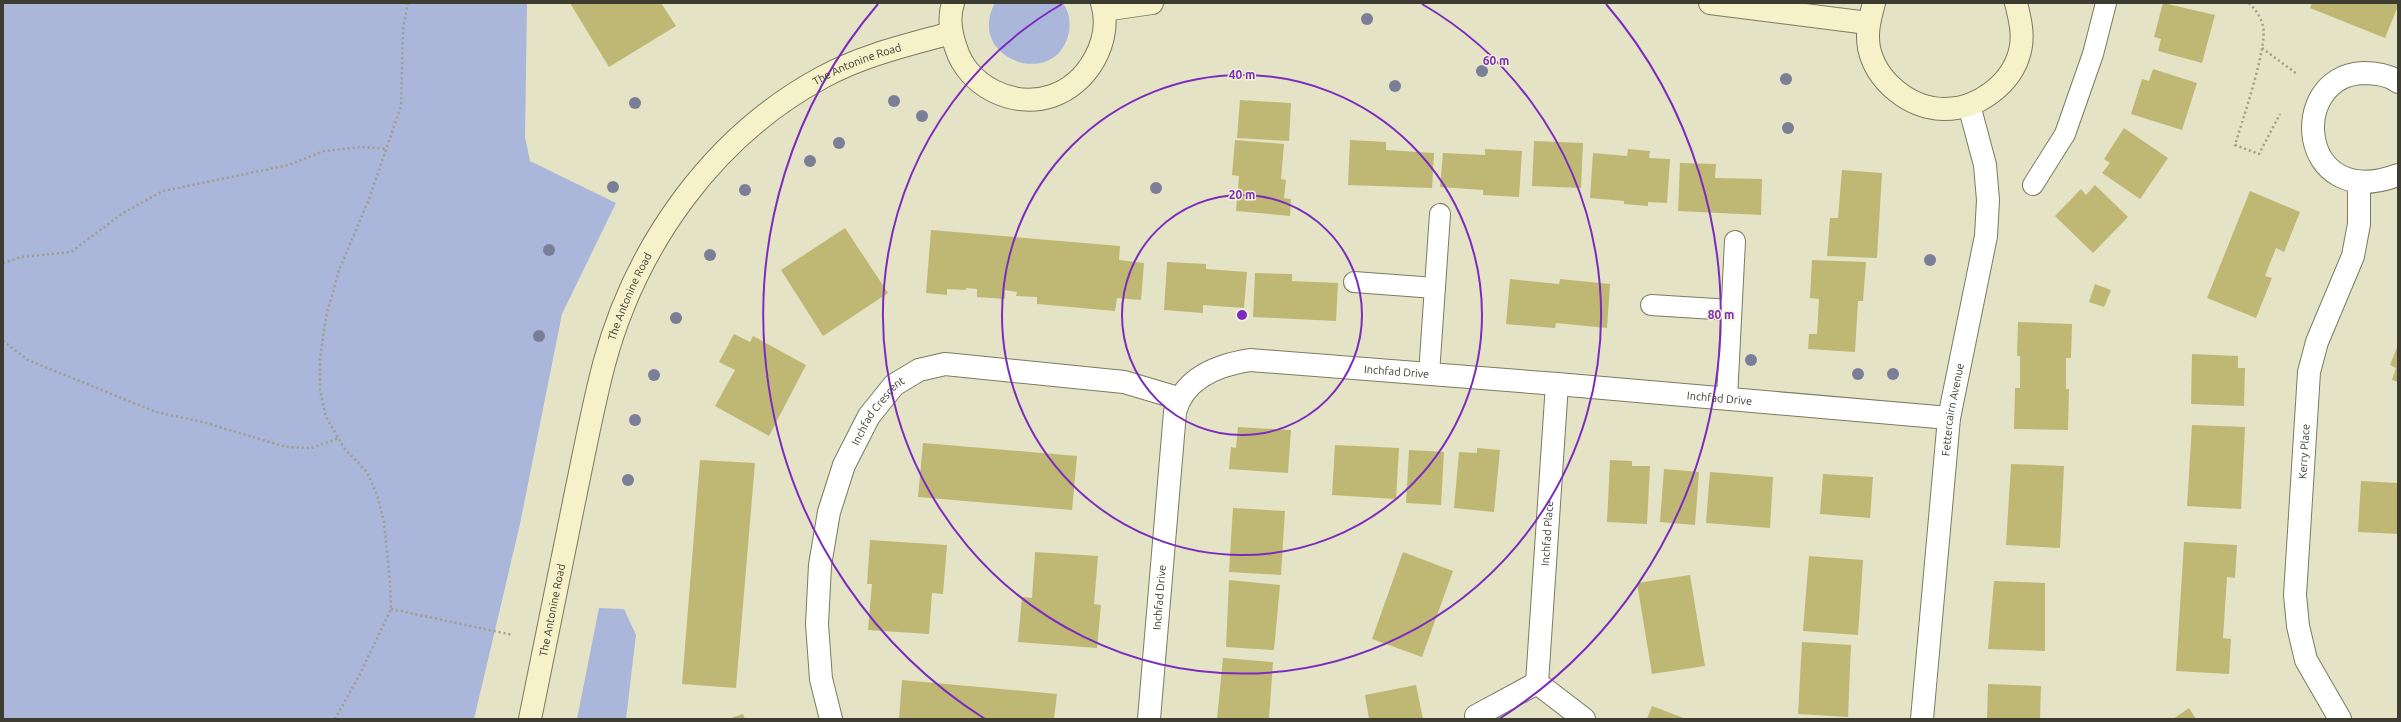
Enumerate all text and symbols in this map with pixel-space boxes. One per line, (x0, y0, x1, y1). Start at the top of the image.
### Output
street label: The Antonine Road (811, 41, 902, 88)
text: 60 m (1483, 54, 1509, 67)
text: 40 m (1229, 68, 1255, 81)
text: 20 m (1229, 188, 1255, 201)
street label: The Antonine Road (605, 250, 654, 342)
centre of rings (1235, 308, 1249, 322)
text: 80 m (1708, 308, 1734, 321)
street label: Fettercairn Avenue (1940, 362, 1966, 457)
street label: Inchfad Drive (1364, 363, 1430, 380)
street label: Inchfad Crescent (849, 374, 907, 447)
street label: Inchfad Drive (1686, 389, 1753, 407)
street label: Kerry Place (2296, 423, 2312, 479)
street label: Inchfad Place (1539, 500, 1555, 566)
street label: The Antonine Road (537, 563, 567, 658)
street label: Inchfad Drive (1151, 564, 1168, 631)

